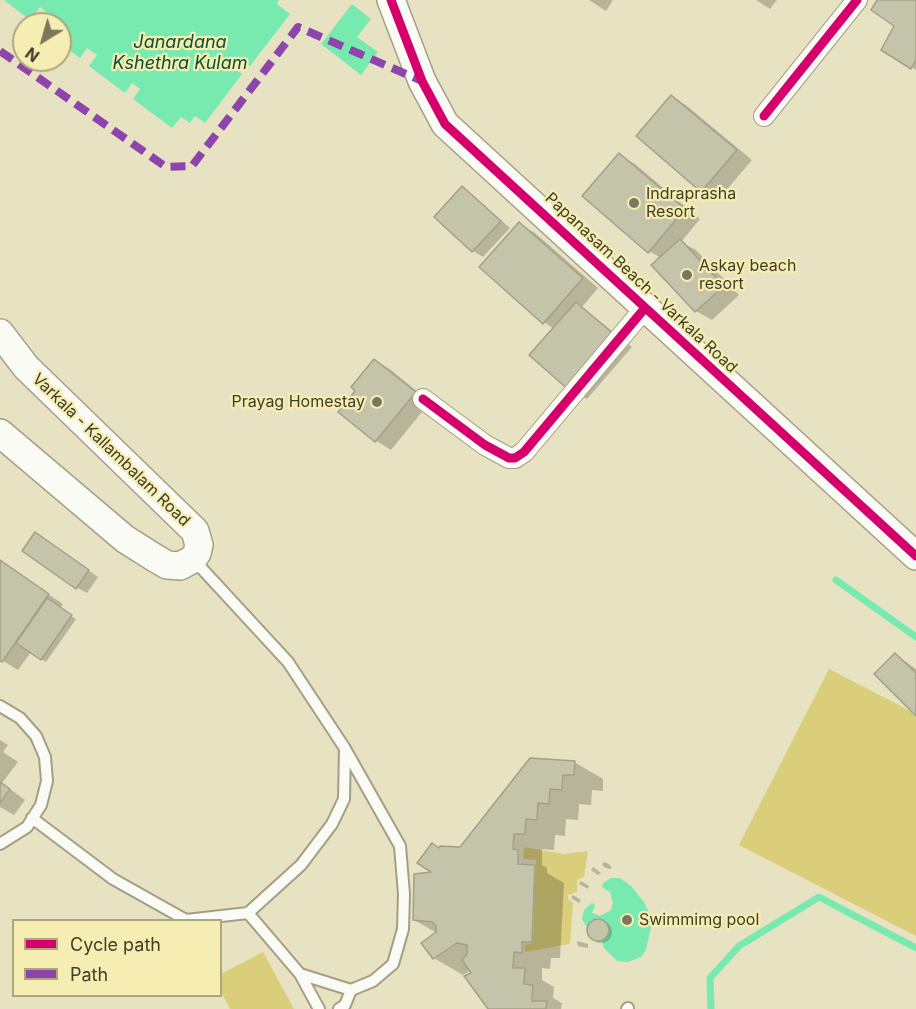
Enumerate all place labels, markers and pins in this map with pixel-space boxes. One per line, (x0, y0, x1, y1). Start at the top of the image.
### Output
place label: Indraprasha Resort (646, 184, 736, 222)
marker: Indraprasha Resort (627, 196, 641, 210)
place label: Askay beach resort (699, 256, 796, 294)
marker: Askay beach resort (680, 268, 694, 282)
place label: Prayag Homestay (231, 392, 365, 412)
marker: Prayag Homestay (370, 395, 384, 409)
place label: Swimmimg pool (639, 910, 759, 930)
marker: Swimmimg pool (620, 913, 634, 927)

